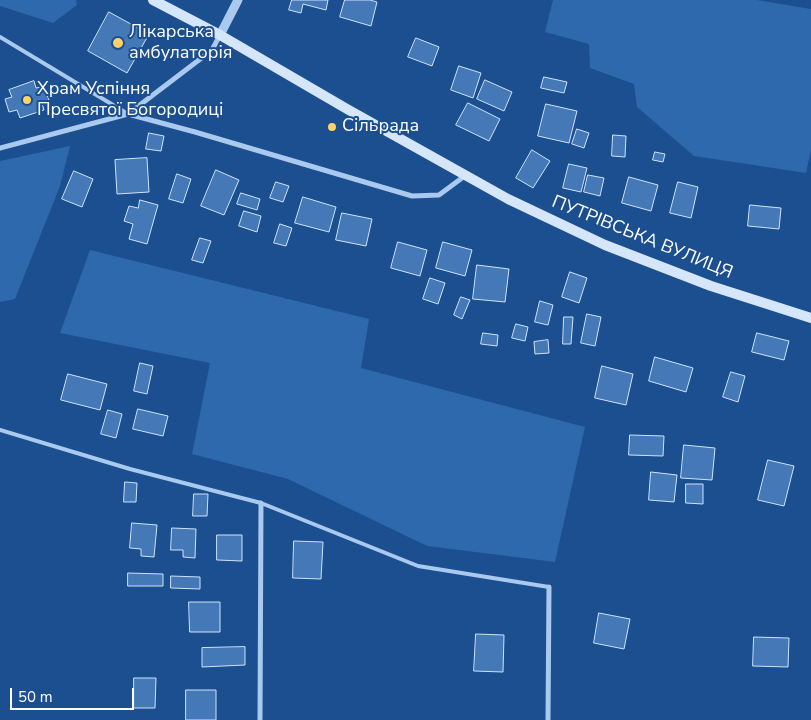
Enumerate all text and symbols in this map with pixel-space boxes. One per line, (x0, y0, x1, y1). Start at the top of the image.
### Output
place label: Лікарська амбулаторія (129, 22, 232, 64)
marker: Лікарська амбулаторія (111, 36, 125, 50)
place label: Храм Успіння Пресвятої Богородиці (37, 79, 223, 122)
marker: Храм Успіння Пресвятої Богородиці (21, 94, 33, 106)
place label: Сільрада (342, 116, 419, 138)
marker: Сільрада (326, 121, 338, 133)
street label: ПУТРІВСЬКА ВУЛИЦЯ (548, 192, 736, 284)
scale bar (12, 678, 136, 710)
text: 50 m (18, 687, 53, 707)

